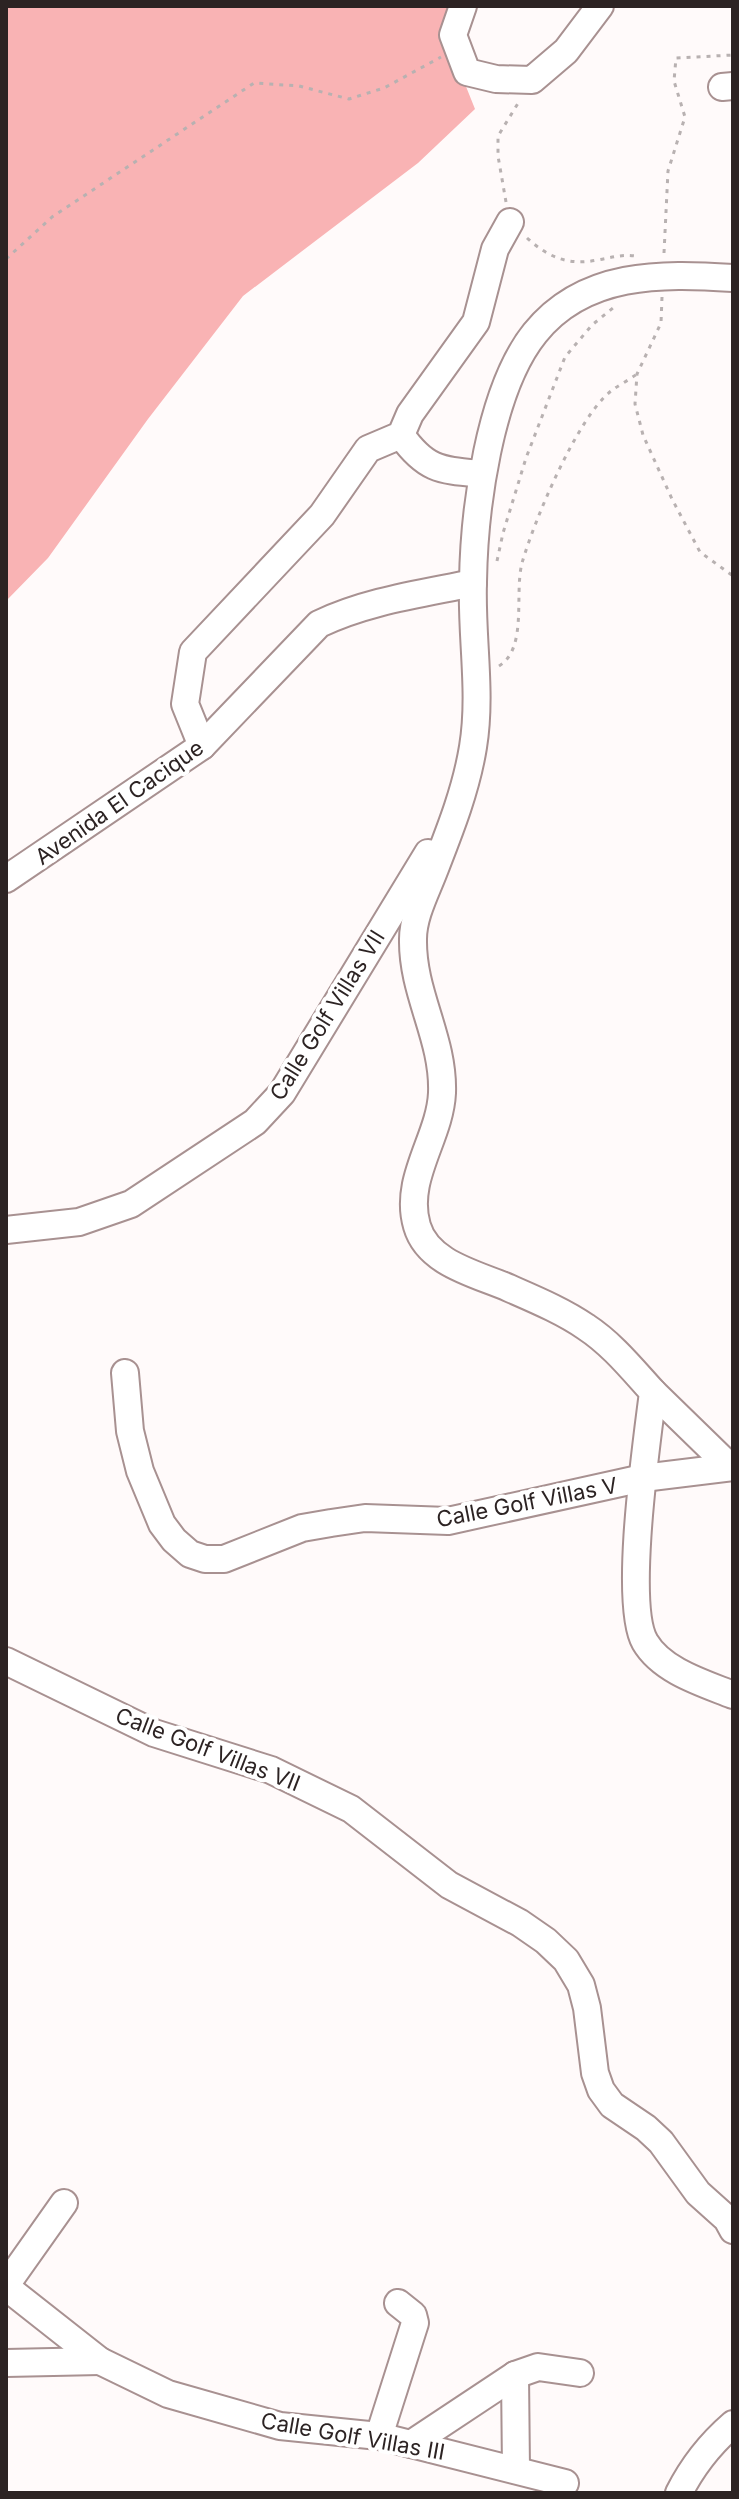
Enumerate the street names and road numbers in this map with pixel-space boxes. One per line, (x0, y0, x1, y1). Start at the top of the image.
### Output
street label: Avenida El Cacique (30, 734, 208, 870)
street label: Calle Golf Villas VII (264, 925, 390, 1105)
street label: Calle Golf Villas V (434, 1472, 620, 1532)
street label: Calle Golf Villas VII (112, 1702, 304, 1796)
street label: Calle Golf Villas III (259, 2407, 447, 2465)

